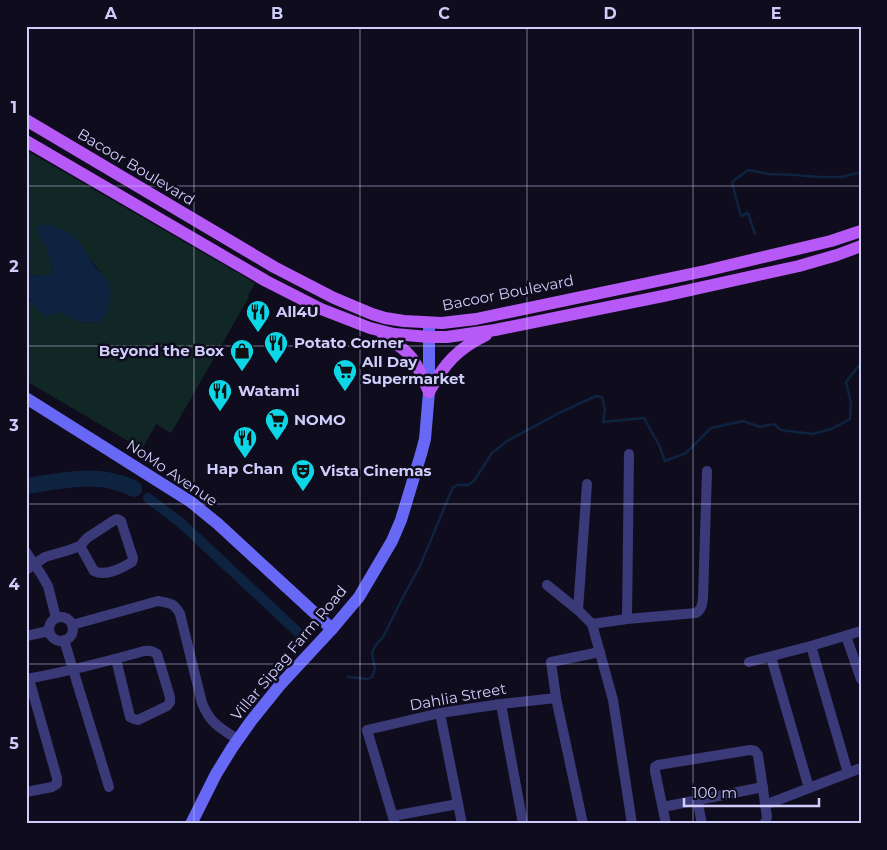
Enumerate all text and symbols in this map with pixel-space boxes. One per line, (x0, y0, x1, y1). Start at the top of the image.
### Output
text: A (104, 4, 118, 23)
text: B (271, 4, 283, 23)
text: C (438, 4, 450, 23)
text: D (603, 4, 617, 23)
text: E (771, 4, 781, 23)
text: 1 (11, 98, 17, 117)
street label: Bacoor Boulevard (74, 124, 198, 209)
text: 2 (9, 257, 19, 276)
street label: Bacoor Boulevard (440, 270, 575, 315)
restaurant icon: All4U (245, 299, 271, 333)
place label: All4U (275, 302, 319, 321)
restaurant icon: Potato Corner (263, 330, 289, 364)
place label: Potato Corner (294, 333, 404, 352)
shop icon: Beyond the Box (229, 338, 255, 372)
place label: Beyond the Box (99, 341, 224, 360)
place label: All Day Supermarket (361, 352, 465, 388)
supermarket icon: All Day Supermarket (332, 358, 358, 392)
restaurant icon: Watami (207, 378, 233, 412)
place label: Watami (238, 381, 300, 400)
supermarket icon: NOMO (264, 407, 290, 441)
place label: NOMO (294, 410, 346, 429)
text: 3 (8, 416, 19, 435)
restaurant icon: Hap Chan (232, 425, 258, 459)
street label: NoMo Avenue (123, 435, 221, 510)
theatre icon: Vista Cinemas (290, 458, 316, 492)
place label: Hap Chan (207, 459, 283, 478)
place label: Vista Cinemas (319, 461, 432, 480)
text: 4 (8, 575, 20, 594)
street label: Villar Sipag Farm Road (227, 581, 351, 724)
street label: Dahlia Street (408, 679, 508, 714)
text: 5 (9, 734, 19, 753)
scale bar (684, 775, 820, 807)
text: 100 m (692, 783, 737, 802)

